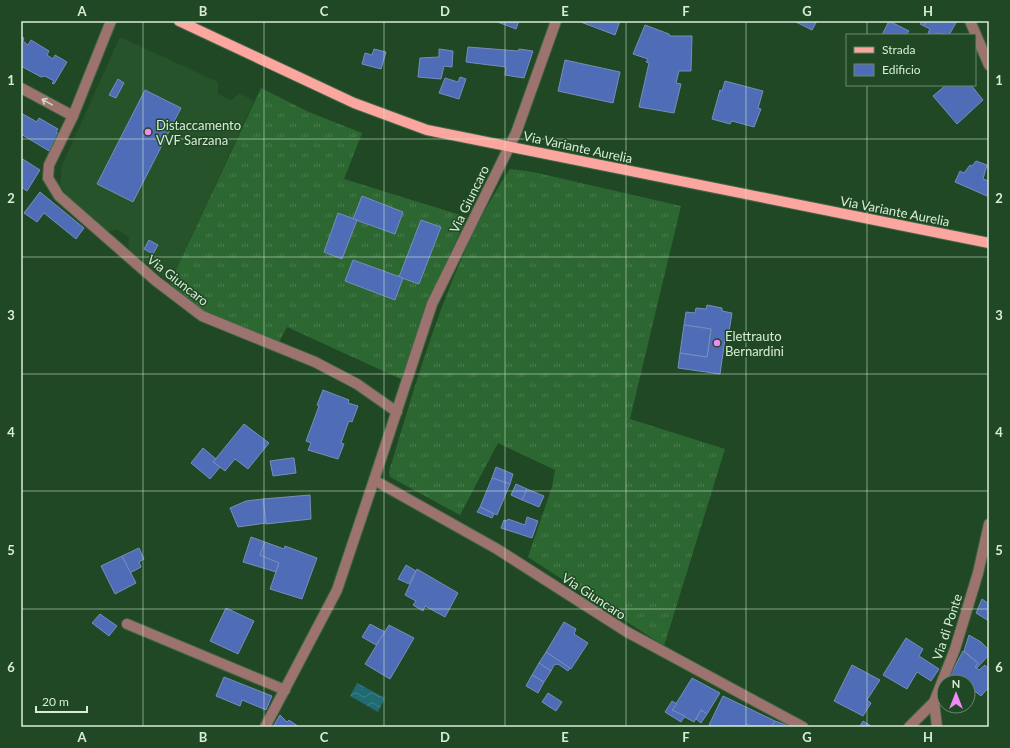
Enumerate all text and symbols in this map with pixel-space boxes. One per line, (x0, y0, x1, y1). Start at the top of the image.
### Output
text: A (76, 3, 87, 19)
text: B (199, 3, 208, 19)
text: C (320, 3, 329, 19)
text: D (440, 3, 450, 19)
text: E (561, 3, 569, 19)
text: F (682, 3, 690, 19)
text: G (802, 3, 812, 19)
text: H (923, 3, 933, 19)
legend (846, 34, 976, 86)
text: Strada (882, 42, 915, 57)
text: Edificio (882, 62, 921, 77)
text: 1 (7, 72, 15, 88)
text: 1 (995, 72, 1003, 88)
one-way arrow (41, 98, 53, 106)
place label: Distaccamento VVF Sarzana (156, 117, 241, 148)
marker: Distaccamento VVF Sarzana (143, 127, 153, 137)
street label: Via Variante Aurelia (522, 128, 634, 166)
street label: Via Giuncaro (446, 163, 492, 235)
text: 2 (7, 190, 15, 206)
text: 2 (995, 190, 1003, 206)
street label: Via Variante Aurelia (839, 193, 951, 229)
street label: Via Giuncaro (144, 251, 212, 309)
text: 3 (7, 307, 15, 323)
text: 3 (995, 307, 1003, 323)
place label: Elettrauto Bernardini (725, 328, 784, 359)
marker: Elettrauto Bernardini (712, 338, 722, 348)
text: 4 (7, 424, 15, 440)
text: 4 (995, 424, 1003, 440)
text: 5 (7, 542, 15, 558)
text: 5 (995, 542, 1003, 558)
street label: Via Giuncaro (559, 569, 629, 623)
street label: Via di Ponte (929, 592, 965, 662)
text: 6 (7, 659, 15, 675)
text: 6 (995, 659, 1003, 675)
north arrow (936, 674, 976, 714)
text: N (952, 677, 960, 690)
scale bar (36, 688, 87, 714)
text: 20 m (42, 694, 69, 709)
text: A (76, 729, 87, 745)
text: B (199, 729, 208, 745)
text: C (320, 729, 329, 745)
text: D (440, 729, 450, 745)
text: E (561, 729, 569, 745)
text: F (682, 729, 690, 745)
text: G (802, 729, 812, 745)
text: H (923, 729, 933, 745)

